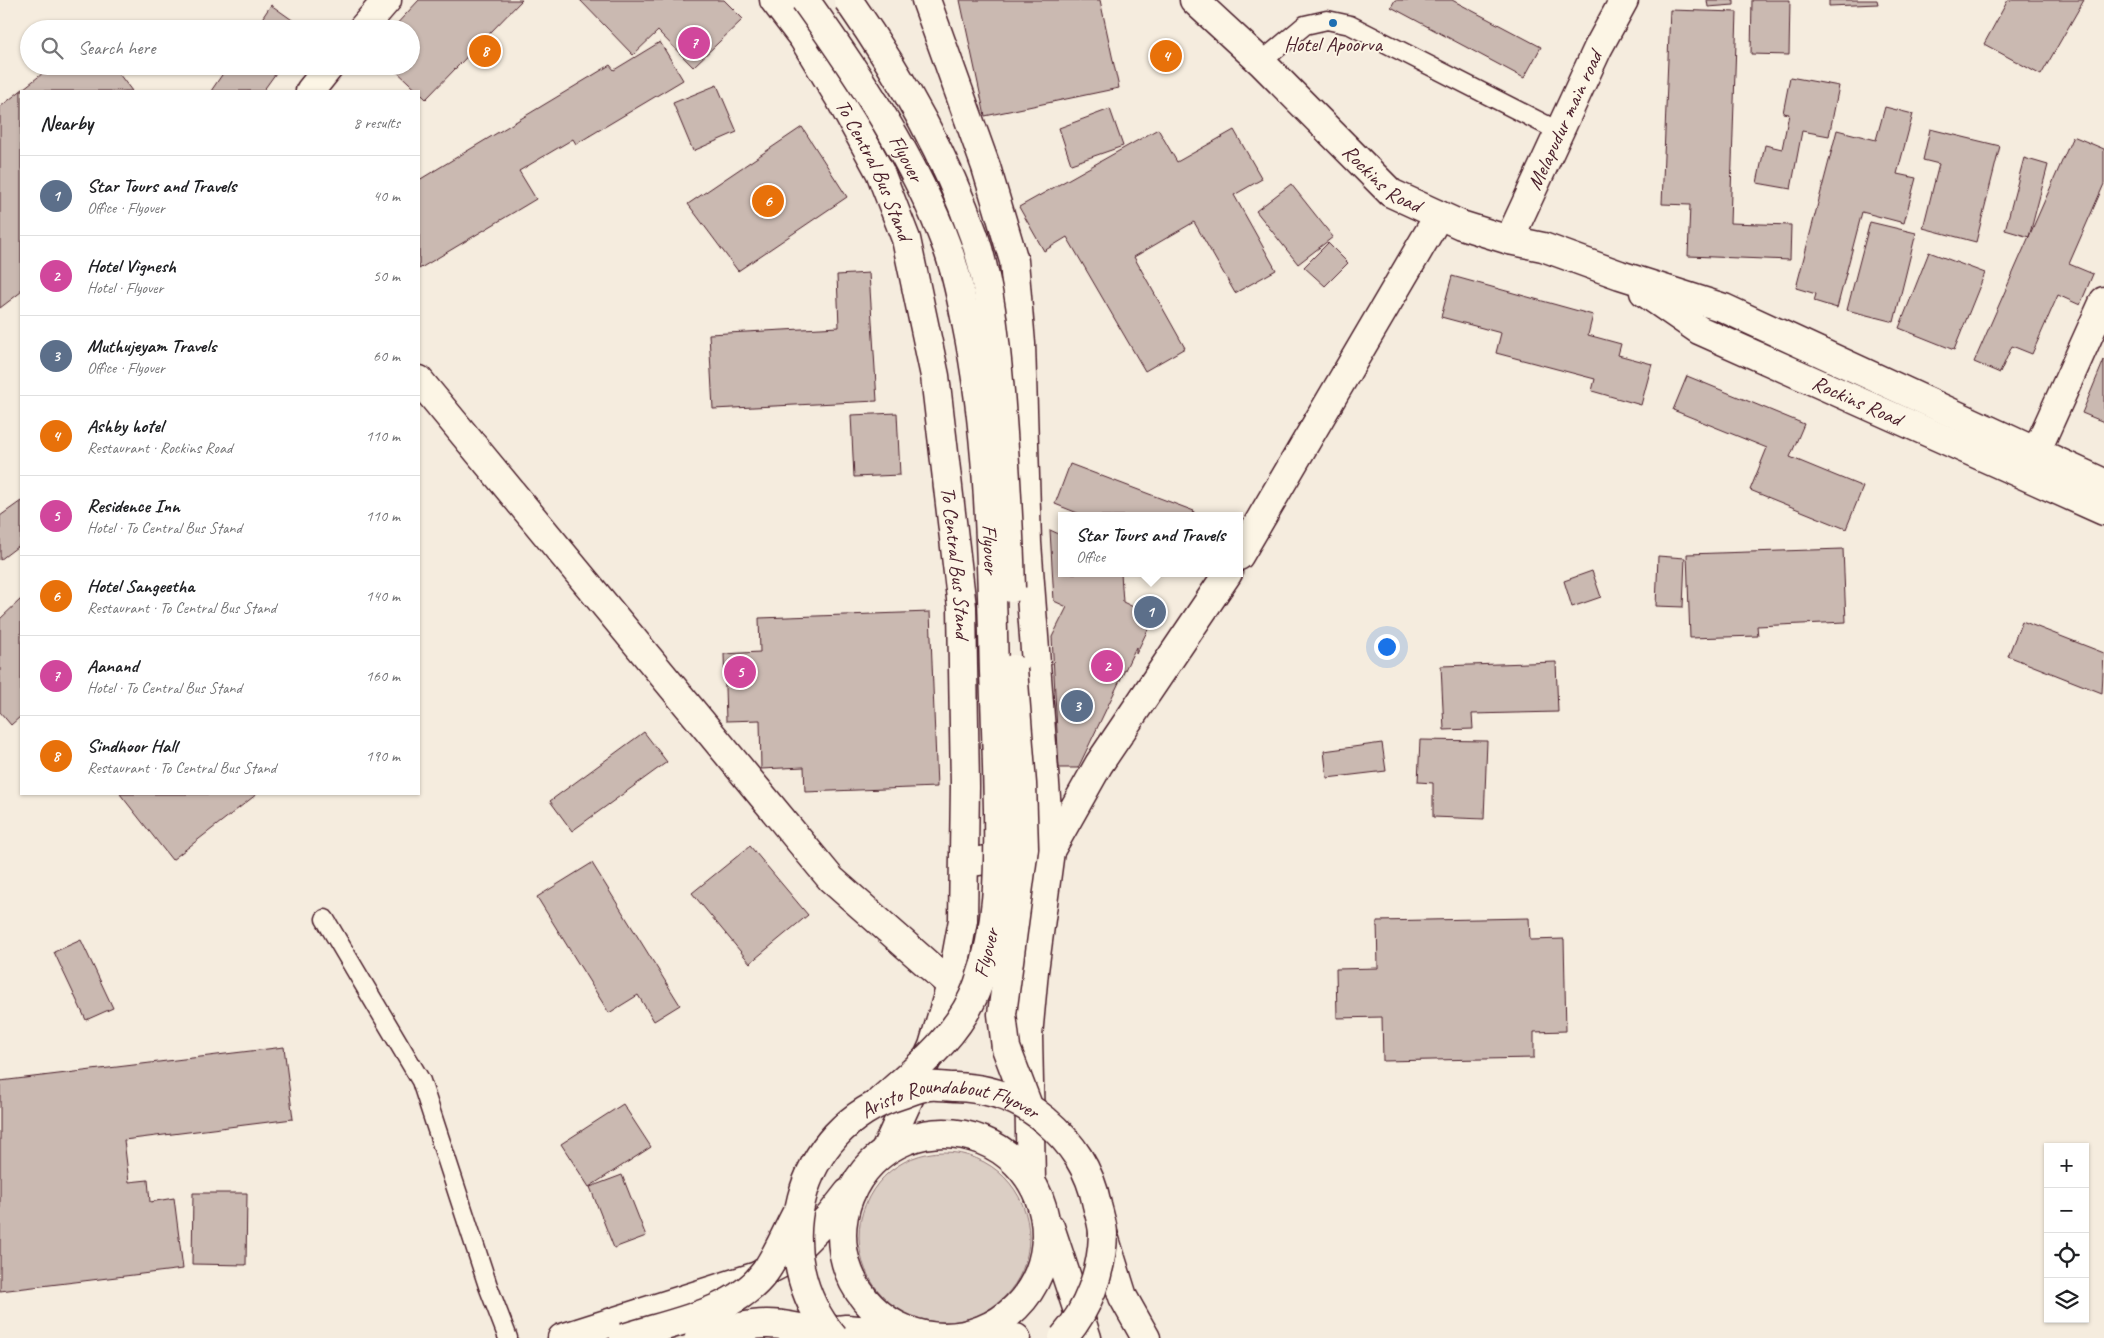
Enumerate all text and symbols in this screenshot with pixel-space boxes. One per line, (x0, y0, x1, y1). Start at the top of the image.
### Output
marker: Hotel Apoorva (1327, 17, 1339, 29)
search box (20, 20, 420, 75)
pin: 7 (678, 24, 710, 62)
place label: Hotel Apoorva (1284, 31, 1384, 57)
pin: 8 (469, 32, 501, 70)
icon: search (38, 34, 66, 62)
text: Search here (78, 36, 155, 60)
pin: 4 (1150, 37, 1182, 75)
street label: Melapudur main road (1521, 43, 1609, 194)
street label: To Central Bus Stand (830, 95, 920, 247)
text: Nearby (40, 110, 93, 136)
text: 8 results (353, 113, 400, 133)
street label: Flyover (883, 130, 931, 188)
street label: Rockins Road (1337, 139, 1429, 220)
text: Star Tours and Travels (87, 174, 236, 198)
pin: 6 (752, 182, 784, 220)
text: 1 (52, 186, 60, 206)
text: 40 m (373, 186, 400, 206)
text: Office · Flyover (87, 198, 165, 218)
text: Hotel Vignesh (87, 254, 176, 278)
text: 2 (52, 266, 60, 286)
text: 50 m (373, 266, 400, 286)
text: Hotel · Flyover (87, 278, 163, 298)
text: Muthujeyam Travels (87, 334, 216, 358)
text: 3 (52, 346, 60, 366)
text: 60 m (373, 346, 400, 366)
text: Office · Flyover (87, 358, 165, 378)
street label: Rockins Road (1808, 369, 1909, 433)
text: Ashby hotel (87, 414, 163, 438)
text: 4 (52, 426, 60, 446)
text: 110 m (366, 426, 400, 446)
text: Restaurant · Rockins Road (87, 438, 232, 458)
street label: To Central Bus Stand (935, 485, 976, 642)
text: Residence Inn (87, 494, 180, 518)
text: 5 (53, 506, 59, 526)
text: 110 m (366, 506, 400, 526)
popup (1058, 512, 1243, 577)
text: Hotel · To Central Bus Stand (87, 518, 242, 538)
text: Star Tours and Travels (1076, 523, 1225, 547)
street label: Flyover (976, 524, 1004, 577)
text: Office (1076, 547, 1105, 567)
text: Hotel Sangeetha (87, 574, 194, 598)
text: 6 (52, 586, 60, 606)
text: 140 m (366, 586, 400, 606)
pin: 1 (1134, 593, 1166, 631)
text: Restaurant · To Central Bus Stand (87, 598, 276, 618)
your location (1374, 634, 1400, 660)
pin: 2 (1091, 647, 1123, 685)
pin: 5 (724, 653, 756, 691)
text: Aanand (87, 654, 138, 678)
text: 7 (52, 666, 60, 686)
text: 160 m (366, 666, 400, 686)
text: Hotel · To Central Bus Stand (87, 678, 242, 698)
pin: 3 (1061, 687, 1093, 725)
text: Sindhoor Hall (87, 734, 177, 758)
text: 8 (52, 746, 60, 766)
text: 190 m (366, 746, 400, 766)
text: Restaurant · To Central Bus Stand (87, 758, 276, 778)
street label: Flyover (967, 924, 1005, 980)
text: Aristo Roundabout Flyover (855, 1073, 1046, 1125)
street label: Aristo Roundabout Flyover (856, 1107, 1042, 1133)
map controls (2044, 1143, 2089, 1323)
button: + (2044, 1143, 2089, 1188)
button: − (2044, 1188, 2089, 1233)
button: locate (2044, 1233, 2089, 1278)
button: layers (2044, 1278, 2089, 1323)

